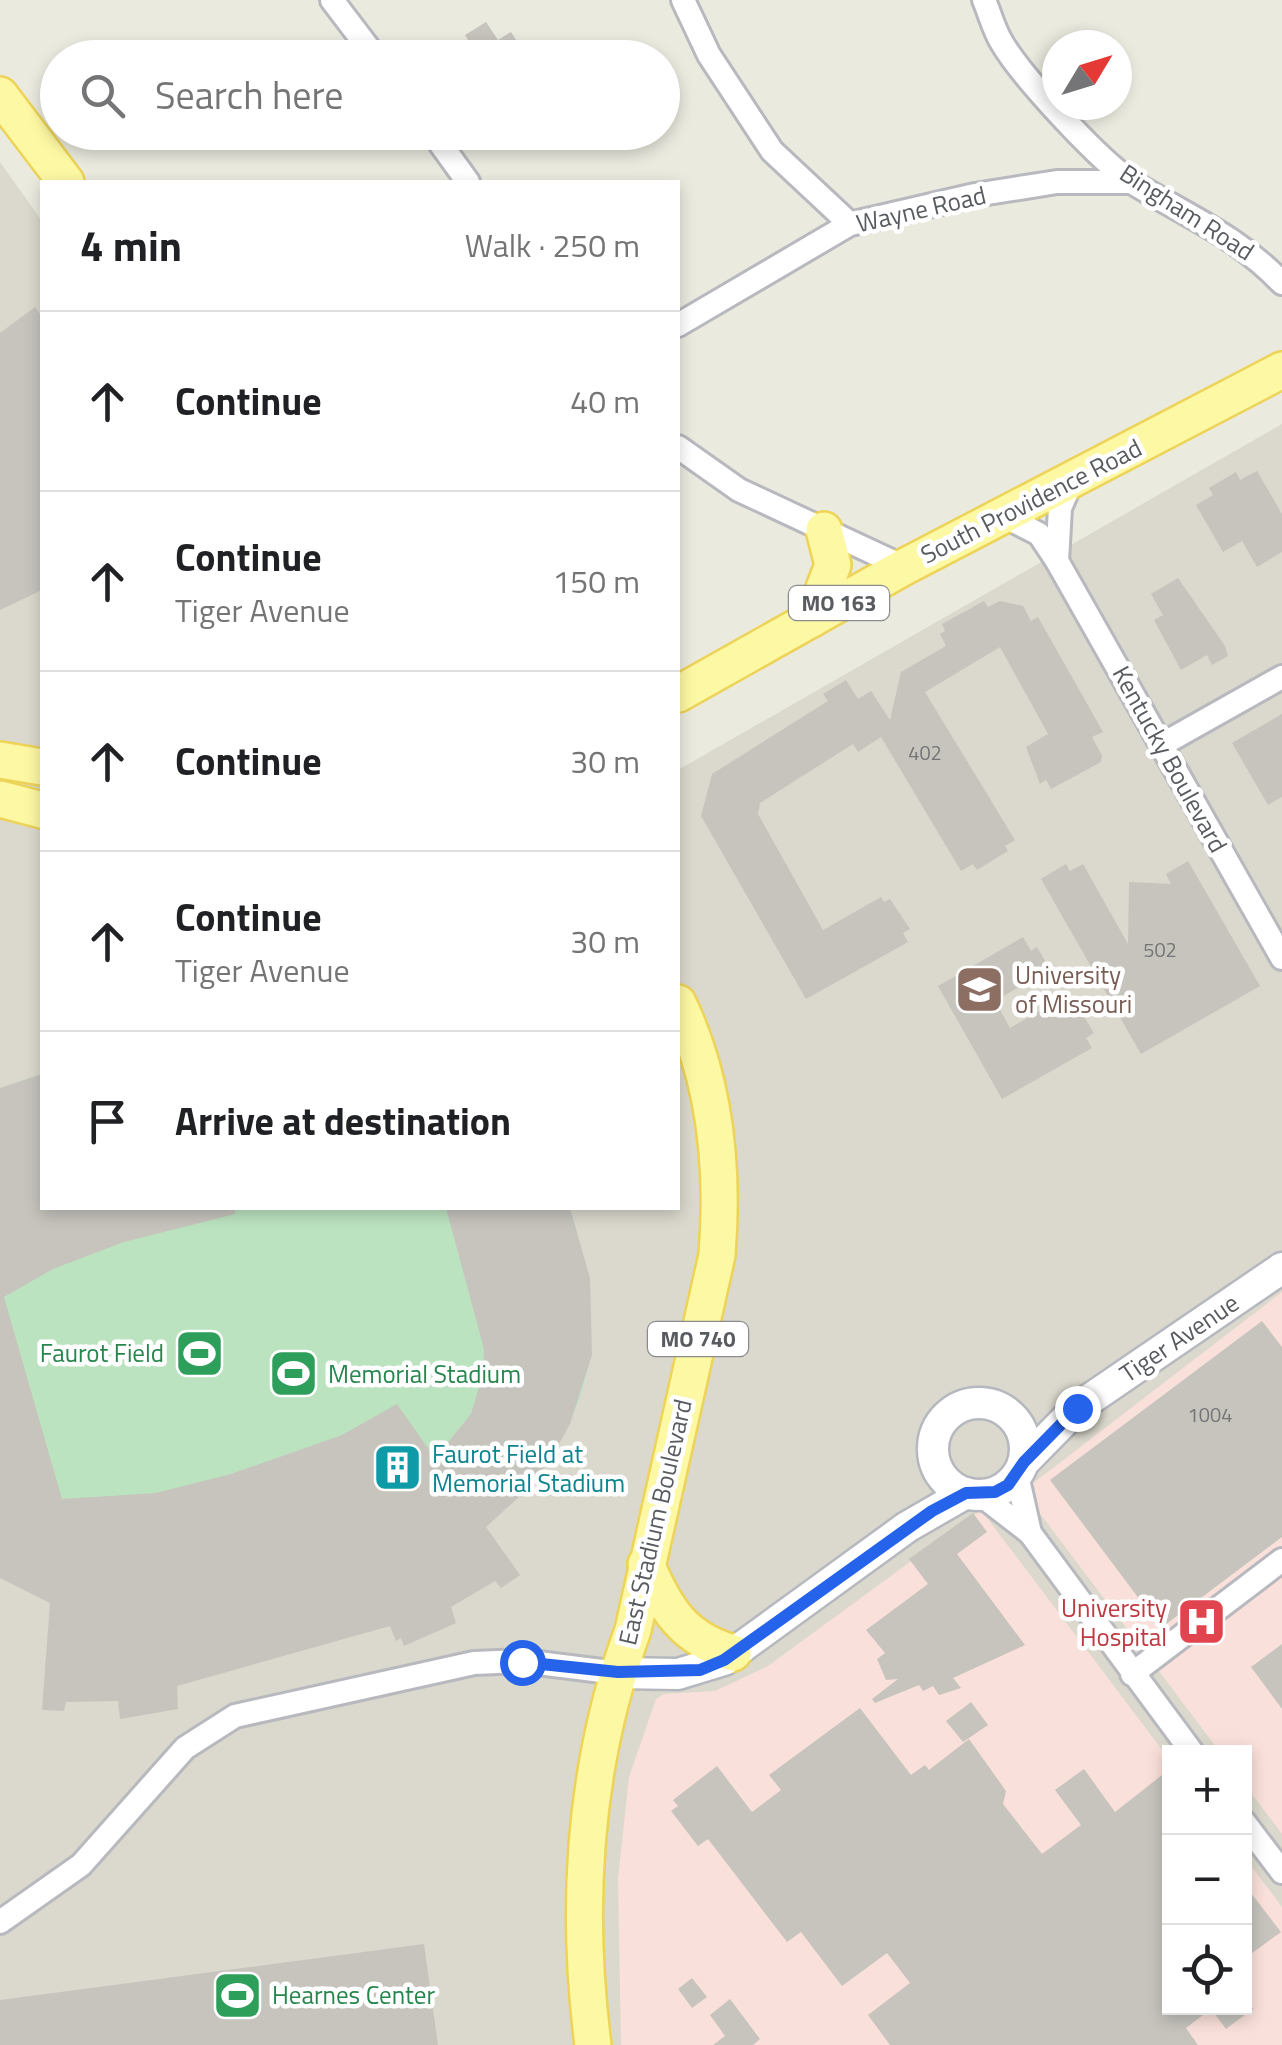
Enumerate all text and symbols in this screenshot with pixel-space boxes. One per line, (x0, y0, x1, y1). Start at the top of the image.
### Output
north arrow (1042, 30, 1132, 120)
search box (40, 40, 680, 150)
text: Search here (155, 66, 343, 124)
icon: search (75, 68, 130, 123)
street label: Bingham Road (1112, 154, 1262, 270)
street label: Wayne Road (852, 176, 990, 242)
text: 4 min (80, 213, 182, 277)
text: Walk · 250 m (465, 221, 640, 269)
text: Continue (175, 372, 322, 430)
icon: ahead (80, 374, 135, 429)
text: 40 m (570, 377, 640, 425)
street label: South Providence Road (914, 429, 1148, 573)
text: Continue (175, 528, 322, 586)
icon: ahead (80, 554, 135, 609)
text: 150 m (552, 557, 640, 605)
text: Tiger Avenue (175, 586, 350, 634)
road number: MO 163 (789, 586, 889, 620)
street label: Kentucky Boulevard (1103, 659, 1237, 859)
text: Continue (175, 732, 322, 790)
icon: ahead (80, 734, 135, 789)
text: 30 m (570, 737, 640, 785)
house number: 402 (908, 737, 942, 768)
text: Continue (175, 888, 322, 946)
icon: ahead (80, 914, 135, 969)
text: 30 m (570, 917, 640, 965)
house number: 502 (1143, 934, 1177, 965)
text: Tiger Avenue (175, 946, 350, 994)
place label: University of Missouri (1015, 956, 1132, 1023)
school or university icon: University of Missouri (954, 963, 1006, 1015)
text: Arrive at destination (175, 1092, 511, 1150)
icon: arrive (80, 1094, 135, 1149)
street label: Tiger Avenue (1112, 1284, 1246, 1392)
road number: MO 740 (648, 1322, 748, 1356)
sports icon: Faurot Field (173, 1327, 225, 1379)
place label: Faurot Field (40, 1334, 164, 1372)
sports icon: Memorial Stadium (267, 1348, 319, 1400)
place label: Memorial Stadium (328, 1355, 521, 1393)
route end (1055, 1386, 1101, 1432)
street label: East Stadium Boulevard (608, 1395, 702, 1649)
house number: 1004 (1188, 1399, 1232, 1430)
place label: Faurot Field at Memorial Stadium (432, 1435, 625, 1502)
building icon: Faurot Field at Memorial Stadium (371, 1442, 423, 1494)
place label: University Hospital (1061, 1589, 1167, 1656)
hospital icon: University Hospital (1176, 1596, 1228, 1648)
route start (500, 1640, 546, 1686)
map controls (1162, 1745, 1252, 2015)
button: + (1162, 1745, 1252, 1835)
button: − (1162, 1835, 1252, 1925)
button: locate (1162, 1925, 1252, 2015)
sports icon: Hearnes Center (211, 1969, 263, 2021)
place label: Hearnes Center (272, 1976, 435, 2014)

